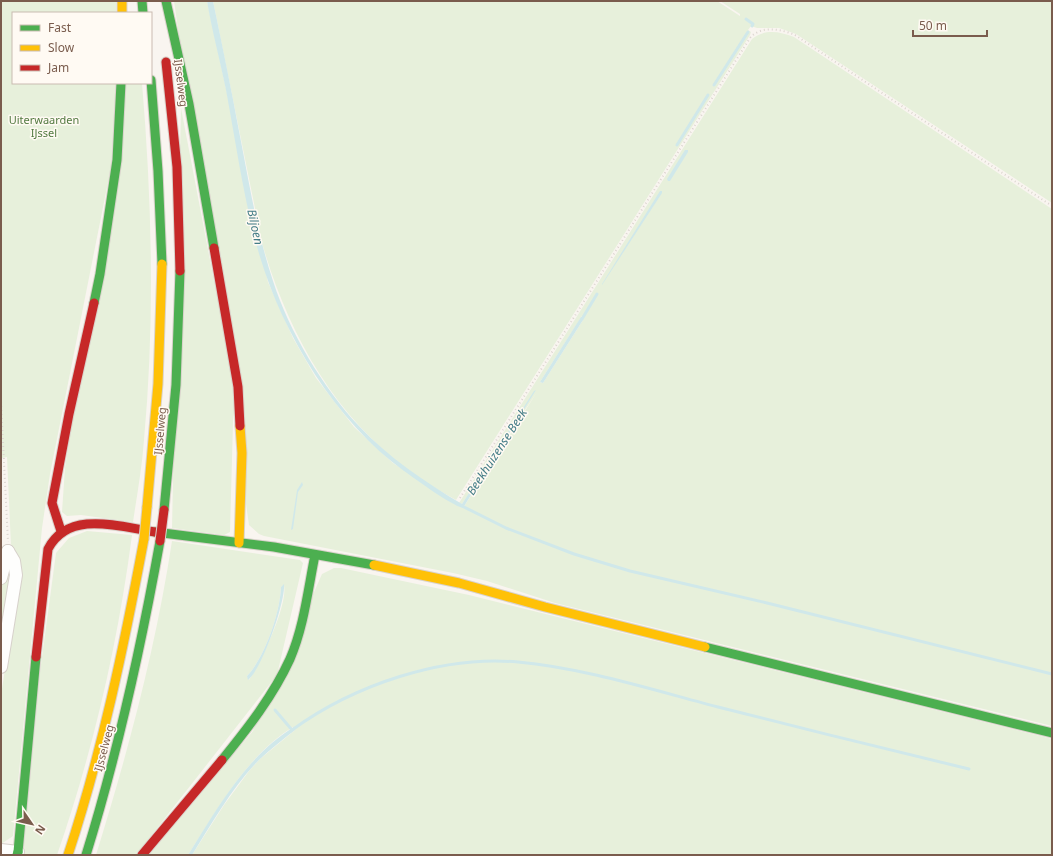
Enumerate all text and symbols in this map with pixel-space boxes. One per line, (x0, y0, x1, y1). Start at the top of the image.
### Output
legend (12, 12, 152, 84)
scale bar (913, 12, 987, 38)
text: 50 m (919, 17, 947, 34)
text: Fast (48, 19, 72, 36)
text: Slow (48, 39, 75, 56)
street label: IJsselweg (171, 58, 192, 108)
text: Jam (47, 59, 69, 76)
park label: Uiterwaarden IJssel (9, 112, 79, 140)
water label: Biljoen (243, 207, 268, 246)
water label: Beekhuizense Beek (462, 404, 531, 498)
street label: IJsselweg (150, 406, 169, 455)
street label: IJsselweg (90, 723, 117, 773)
north arrow (12, 804, 52, 844)
text: N (32, 822, 49, 838)

